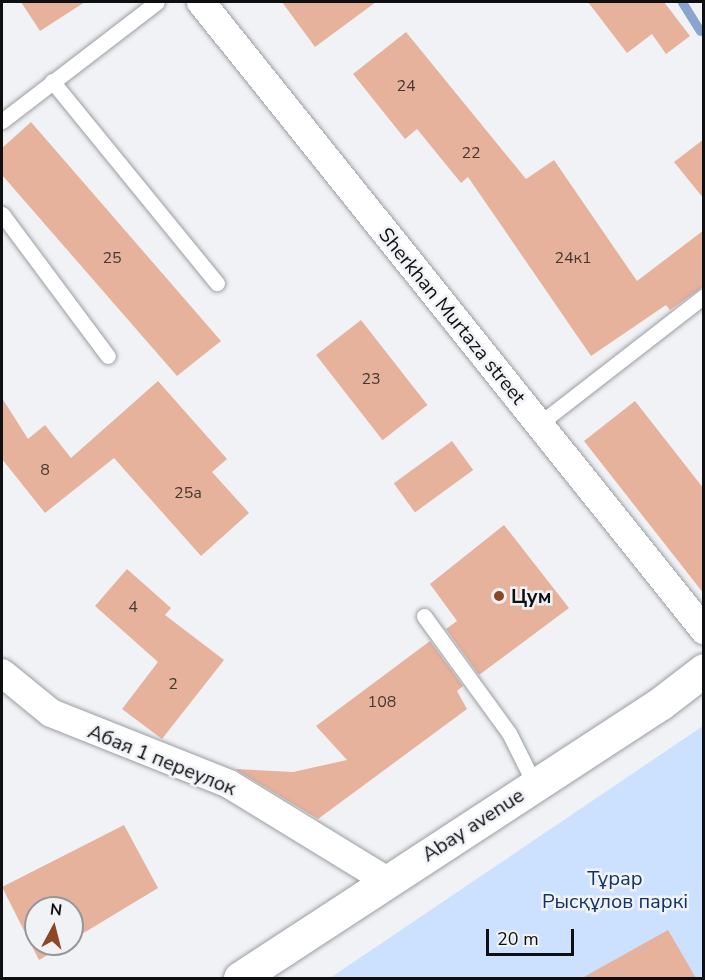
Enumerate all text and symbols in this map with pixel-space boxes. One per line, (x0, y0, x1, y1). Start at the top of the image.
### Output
house number: 24 (396, 76, 416, 96)
house number: 22 (461, 143, 481, 163)
street label: Sherkhan Murtaza street (373, 223, 531, 409)
house number: 25 (102, 248, 122, 268)
house number: 24к1 (554, 248, 592, 268)
house number: 23 (361, 369, 381, 389)
house number: 8 (40, 460, 50, 480)
house number: 25а (174, 483, 202, 503)
place label: Цум (511, 584, 551, 608)
marker: Цум (492, 589, 506, 603)
house number: 4 (128, 597, 138, 617)
house number: 2 (168, 674, 178, 694)
house number: 108 (368, 692, 396, 712)
street label: Абая 1 переулок (84, 719, 240, 801)
street label: Abay avenue (418, 783, 528, 867)
park label: Тұрар Рысқұлов паркі (542, 867, 688, 914)
north arrow (24, 896, 84, 956)
text: N (49, 898, 63, 922)
scale bar (489, 917, 578, 955)
text: 20 m (497, 927, 539, 951)

